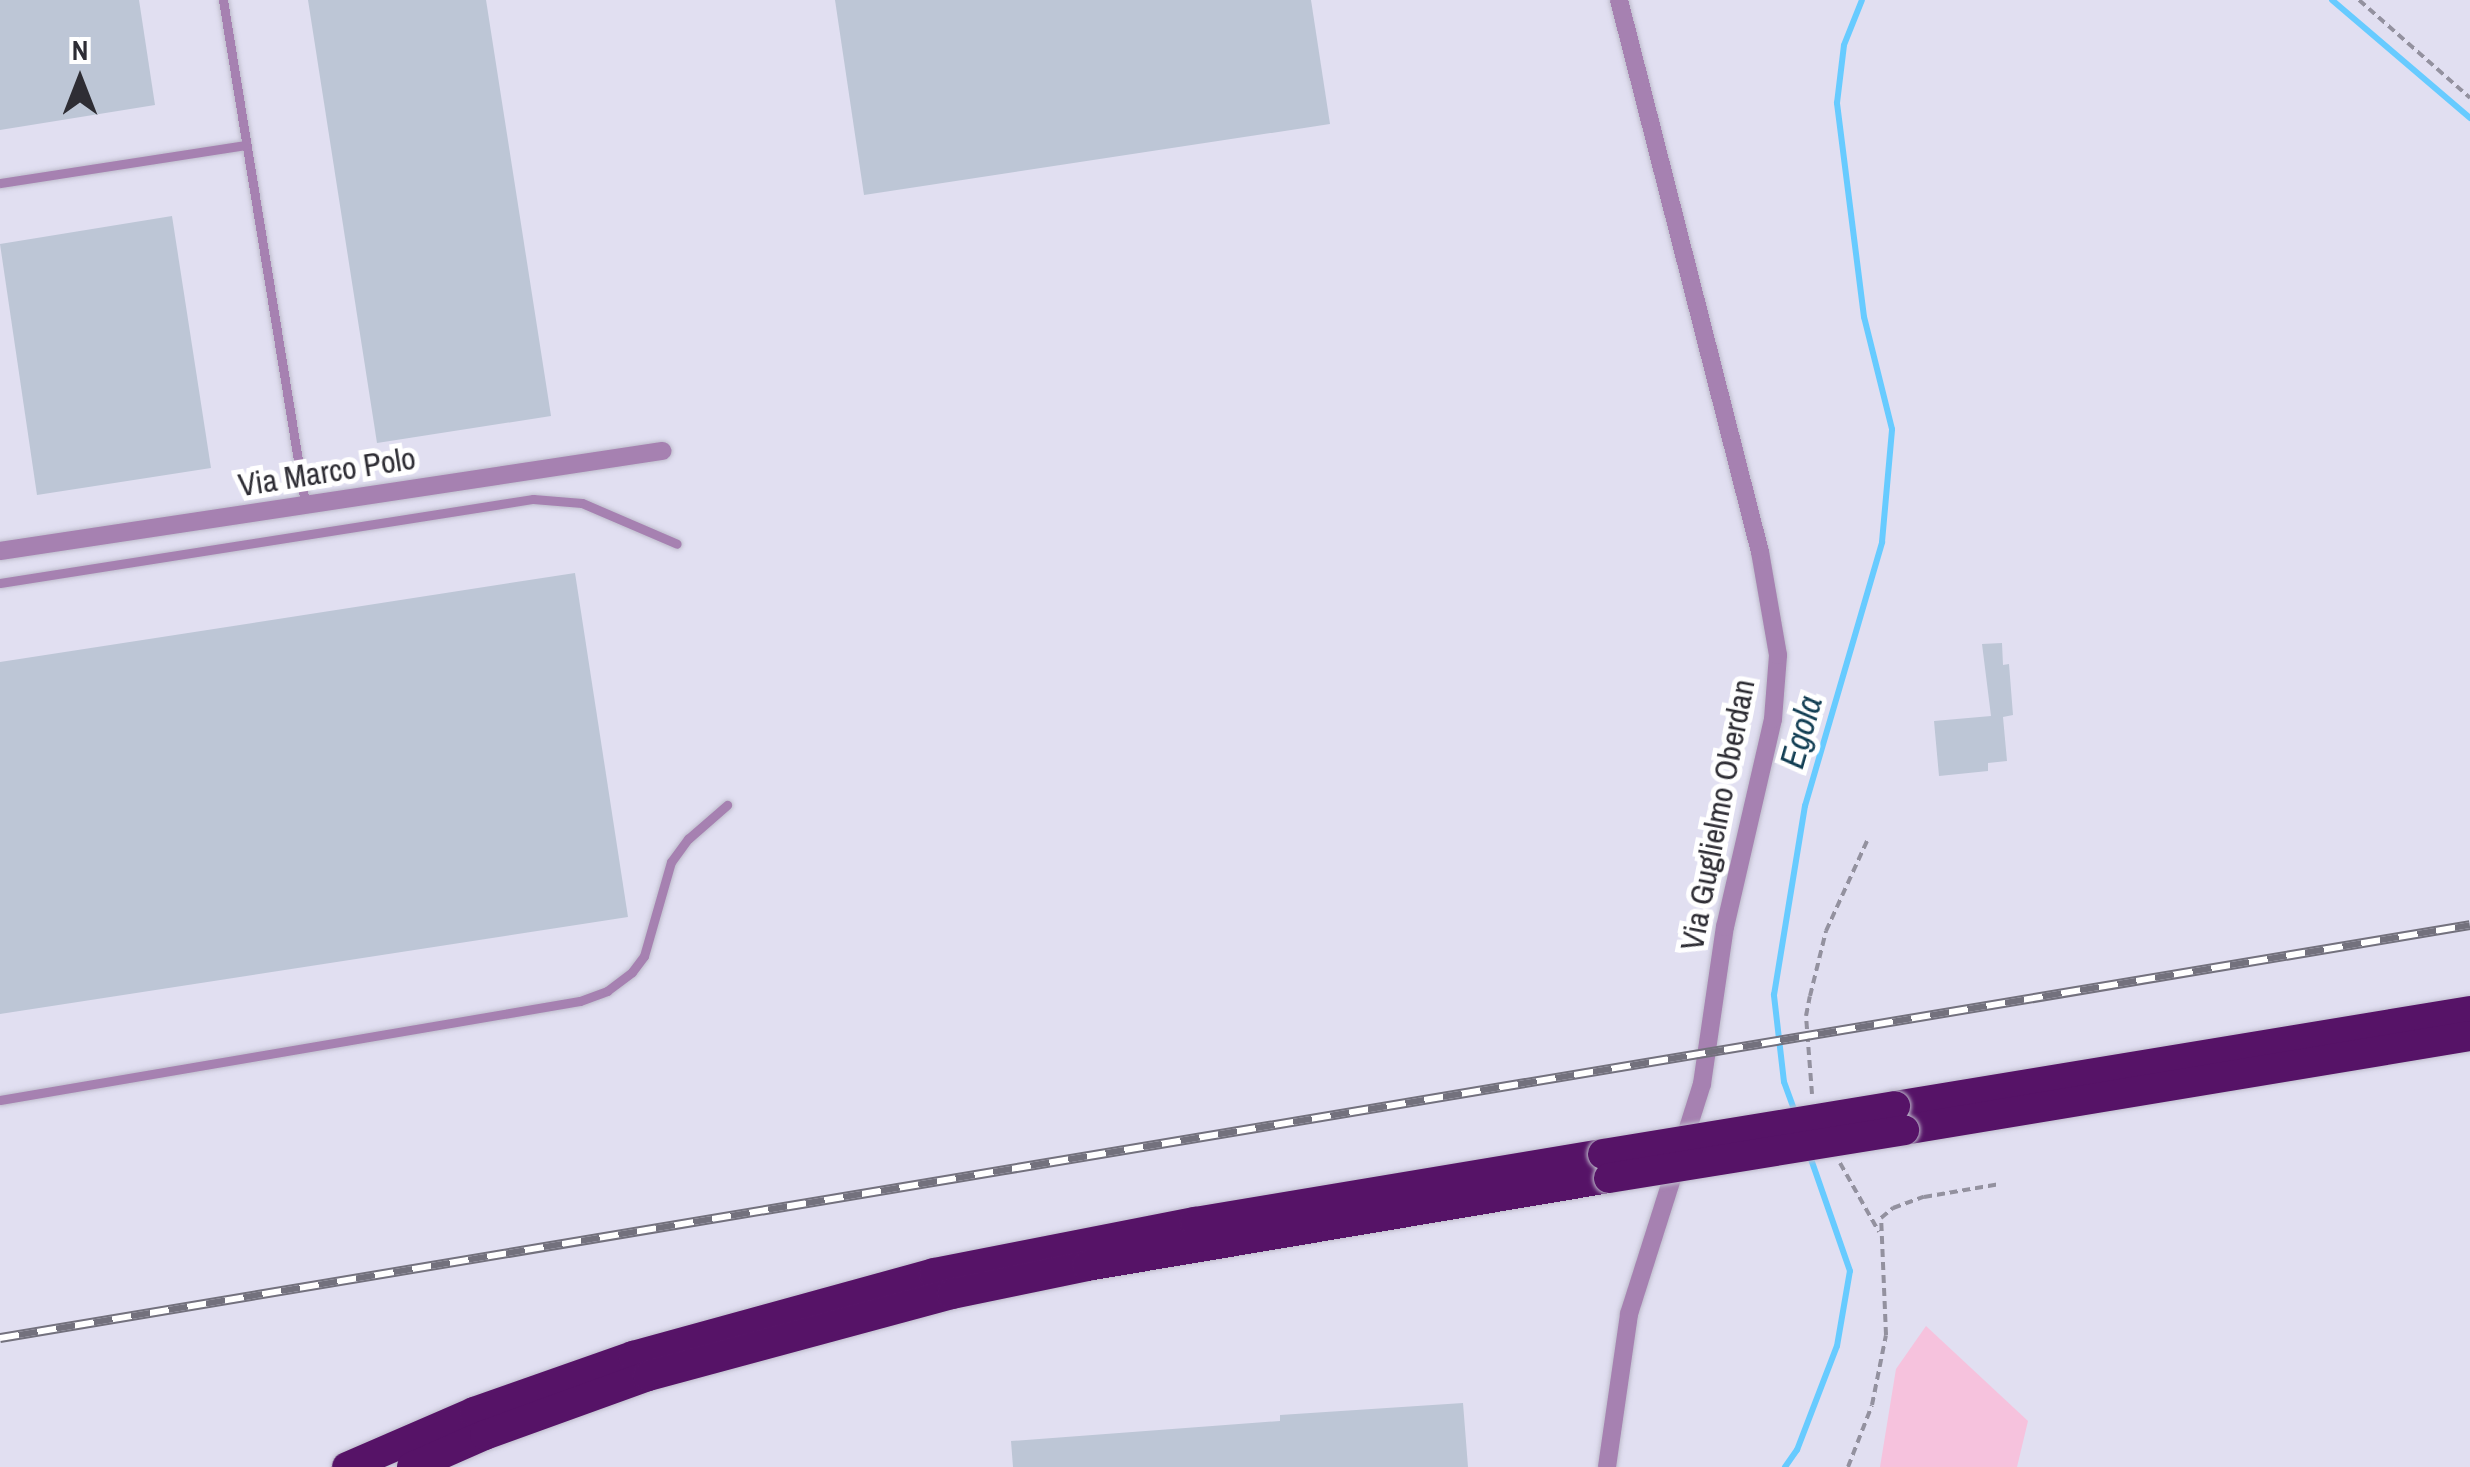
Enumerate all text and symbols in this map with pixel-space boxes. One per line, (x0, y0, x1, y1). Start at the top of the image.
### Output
north arrow (30, 30, 130, 130)
text: N (72, 31, 88, 69)
street label: Via Marco Polo (236, 439, 418, 505)
street label: Via Guglielmo Oberdan (1673, 676, 1763, 954)
water label: Egola (1771, 691, 1831, 773)

